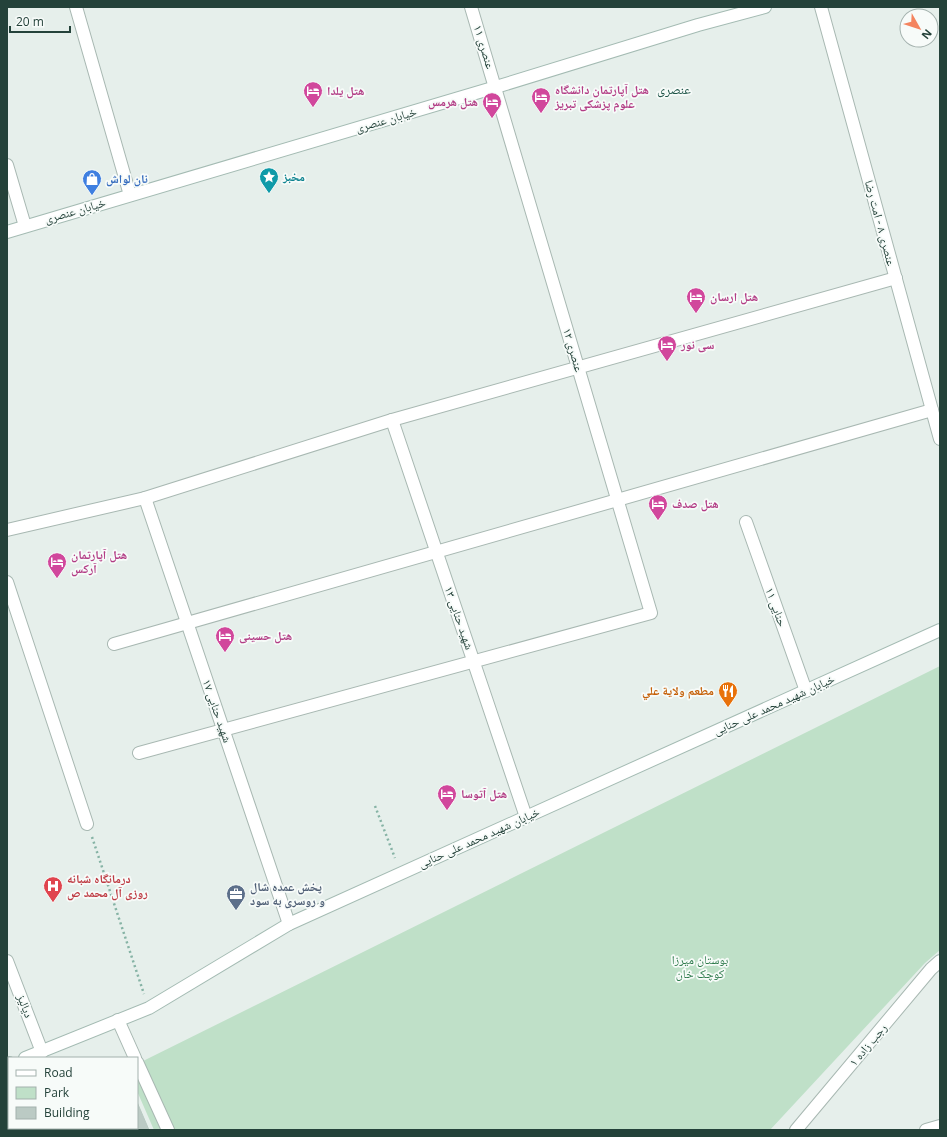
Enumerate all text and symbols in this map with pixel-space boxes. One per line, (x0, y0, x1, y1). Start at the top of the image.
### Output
scale bar (10, 8, 70, 34)
north arrow (899, 8, 939, 48)
text: 20 m (16, 13, 44, 30)
street label: عنصری ۱۱ (470, 23, 499, 71)
text: N (919, 26, 936, 43)
hotel icon: هتل یلدا (302, 80, 324, 108)
district label: عنصری (657, 80, 691, 98)
place label: هتل آپارتمان دانشگاه علوم پزشکی تبریز (554, 81, 649, 112)
place label: هتل یلدا (327, 82, 364, 99)
hotel icon: هتل آپارتمان دانشگاه علوم پزشکی تبریز (530, 86, 552, 114)
hotel icon: هتل هرمس (481, 91, 503, 119)
place label: هتل هرمس (428, 93, 478, 110)
street label: خیابان عنصری (353, 103, 419, 136)
place icon: مخبز (258, 166, 280, 194)
shop icon: نان لواش (81, 168, 103, 196)
place label: مخبز (282, 168, 305, 185)
place label: نان لواش (106, 170, 148, 187)
street label: عنصری ۸ - امت رضا (861, 178, 900, 268)
street label: خیابان عنصری (42, 194, 108, 227)
hotel icon: هتل ارسان (685, 286, 707, 314)
place label: هتل ارسان (710, 288, 758, 305)
street label: عنصری ۱۲ (559, 326, 588, 374)
hotel icon: سی نور (656, 334, 678, 362)
place label: سی نور (680, 336, 714, 353)
hotel icon: هتل صدف (647, 493, 669, 521)
place label: هتل صدف (672, 495, 719, 512)
place label: هتل آپارتمان آرکس (71, 546, 127, 577)
hotel icon: هتل آپارتمان آرکس (46, 551, 68, 579)
street label: شهید حنایی ۱۳ (441, 584, 478, 652)
street label: حنایی ۱۱ (762, 585, 791, 629)
hotel icon: هتل حسینی (214, 625, 236, 653)
place label: هتل حسینی (239, 627, 292, 644)
street label: خیابان شهید محمد علی حنایی (710, 670, 838, 739)
street label: شهید حنایی ۱۷ (199, 677, 236, 745)
restaurant icon: مطعم ولاية علي (717, 680, 739, 708)
place label: مطعم ولاية علي (642, 682, 714, 701)
hotel icon: هتل آتوسا (436, 783, 458, 811)
place label: هتل آتوسا (461, 785, 507, 802)
street label: خیابان شهید محمد علی حنایی (415, 803, 543, 872)
place label: درمانگاه شبانه روزی آل محمد ص (67, 870, 148, 901)
hospital icon: درمانگاه شبانه روزی آل محمد ص (42, 875, 64, 903)
place label: پخش عمده شال و روسری به سود (250, 878, 325, 909)
office icon: پخش عمده شال و روسری به سود (225, 883, 247, 911)
park label: بوستان میرزا کوچک خان (672, 951, 728, 982)
street label: دیالیز (13, 991, 38, 1020)
street label: رجب زاده ۱ (845, 1019, 891, 1070)
legend (8, 1057, 138, 1129)
text: Road (44, 1064, 73, 1081)
text: Park (44, 1084, 70, 1101)
text: Building (44, 1104, 90, 1121)

